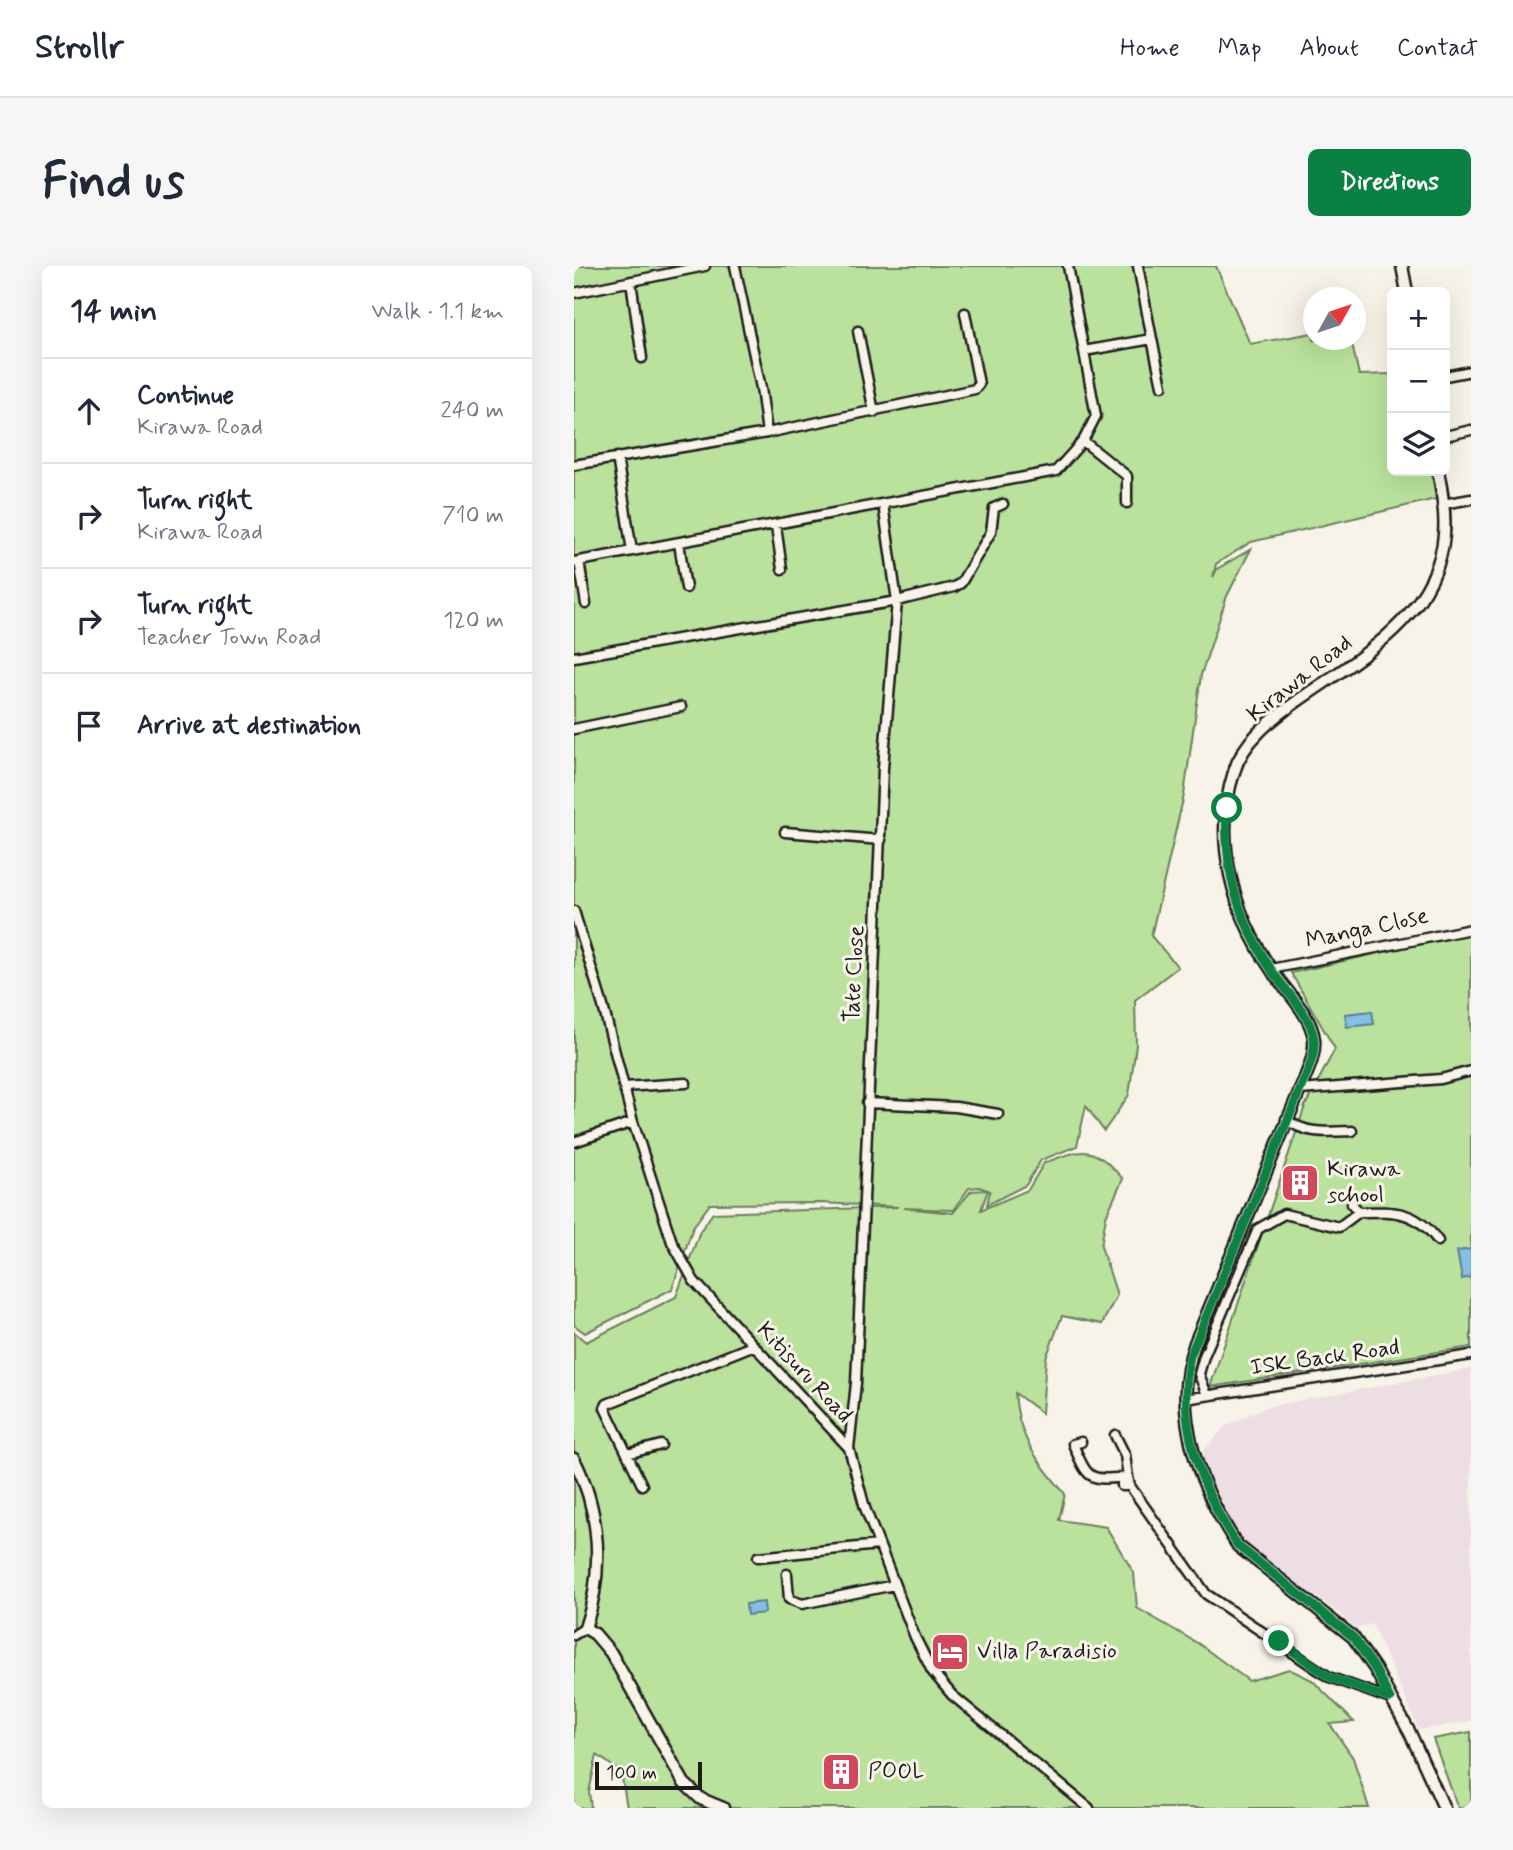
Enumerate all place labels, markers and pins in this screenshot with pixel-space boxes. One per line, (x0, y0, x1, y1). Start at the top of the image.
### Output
place label: Kirawa school (1327, 1155, 1401, 1211)
building icon: Kirawa school (1279, 1162, 1321, 1204)
hotel icon: Villa Paradisio (929, 1631, 971, 1673)
place label: Villa Paradisio (977, 1637, 1117, 1667)
building icon: POOL (820, 1751, 862, 1793)
place label: POOL (868, 1757, 924, 1787)

